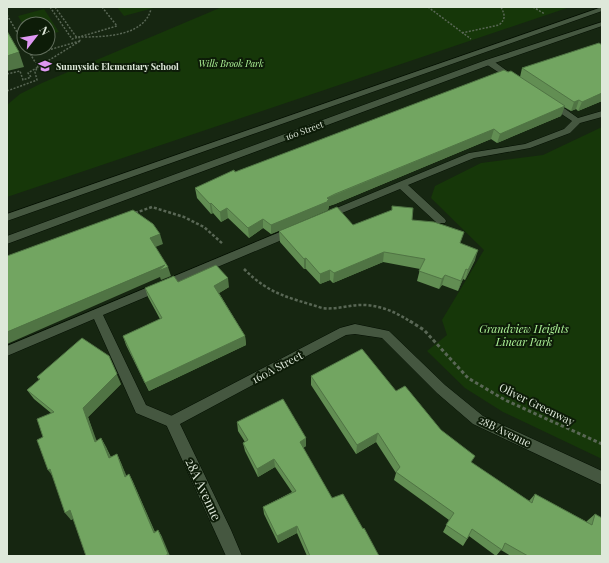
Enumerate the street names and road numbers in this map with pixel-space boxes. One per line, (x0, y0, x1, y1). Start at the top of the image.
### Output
street label: 160 Street (283, 117, 326, 142)
street label: 160A Street (249, 347, 305, 387)
street label: Oliver Greenway (497, 379, 578, 429)
street label: 28B Avenue (476, 412, 534, 450)
street label: 28A Avenue (182, 455, 226, 523)

